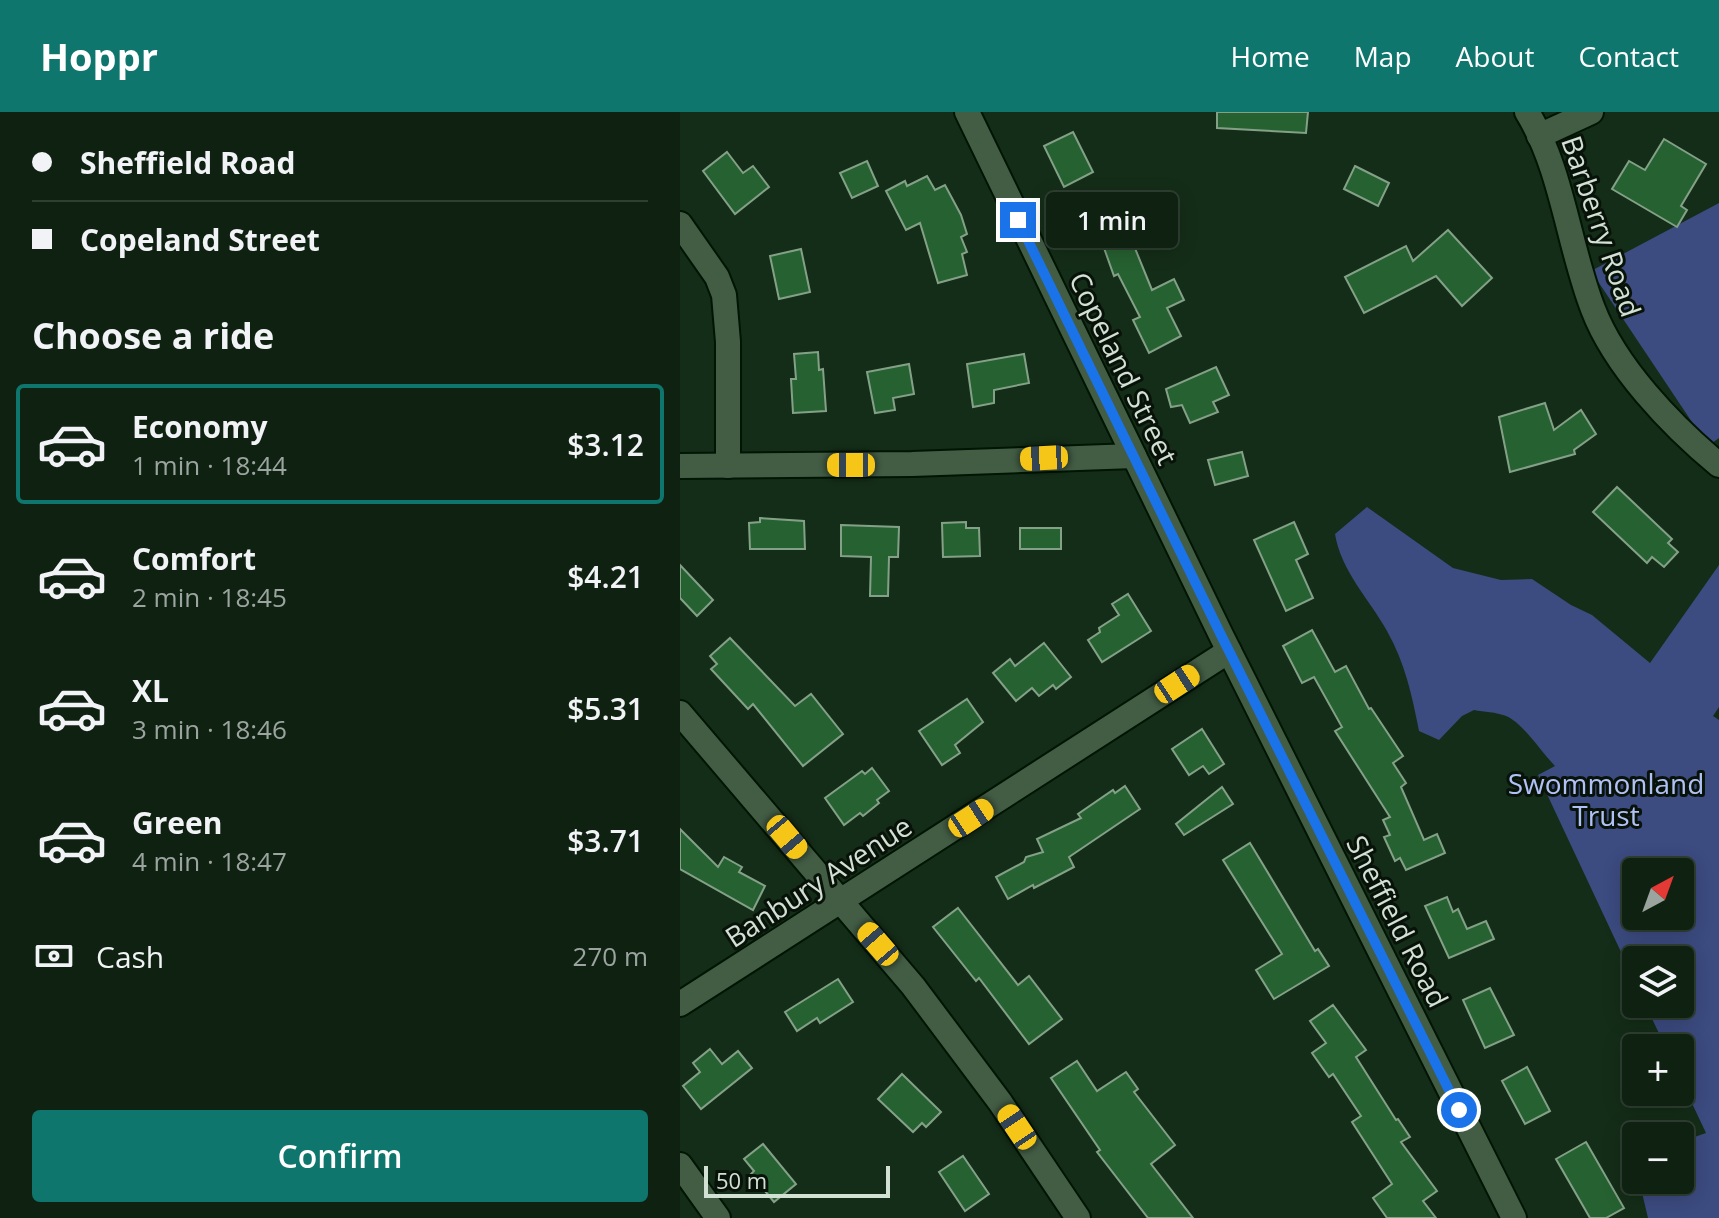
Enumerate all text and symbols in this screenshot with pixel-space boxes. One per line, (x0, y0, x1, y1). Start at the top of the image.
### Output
text: Hoppr (40, 30, 158, 82)
text: Home (1231, 37, 1310, 75)
text: Map (1354, 37, 1412, 75)
text: About (1456, 37, 1534, 75)
text: Contact (1578, 37, 1679, 75)
street label: Barberry Road (1553, 130, 1651, 322)
text: Sheffield Road (80, 142, 295, 183)
callout: 1 min (1046, 192, 1178, 248)
route end (1000, 202, 1036, 238)
text: 1 min (1077, 202, 1147, 238)
text: Copeland Street (80, 219, 320, 260)
street label: Copeland Street (1061, 265, 1187, 471)
text: Choose a ride (32, 311, 274, 360)
text: Economy (132, 406, 268, 447)
icon: car (36, 408, 108, 480)
text: $3.12 (567, 424, 644, 465)
car (1019, 445, 1069, 471)
text: 1 min · 18:44 (132, 447, 287, 483)
car (827, 453, 875, 477)
text: Comfort (132, 538, 256, 579)
icon: car (36, 540, 108, 612)
text: $4.21 (567, 556, 644, 597)
text: 2 min · 18:45 (132, 579, 287, 615)
car (1150, 661, 1204, 707)
text: XL (132, 670, 169, 711)
icon: car (36, 672, 108, 744)
text: $5.31 (567, 688, 644, 729)
text: 3 min · 18:46 (132, 711, 287, 747)
park label: Swommonland Trust (1508, 764, 1704, 834)
car (944, 795, 998, 841)
text: Green (132, 802, 223, 843)
icon: car (36, 804, 108, 876)
street label: Banbury Avenue (717, 806, 919, 956)
car (762, 811, 812, 863)
text: $3.71 (567, 820, 644, 861)
street label: Sheffield Road (1338, 829, 1458, 1013)
text: 4 min · 18:47 (132, 843, 287, 879)
north arrow (1622, 858, 1694, 930)
map controls (1622, 858, 1694, 1194)
car (853, 918, 903, 970)
icon: cash (32, 934, 76, 978)
text: Cash (96, 936, 164, 977)
text: 270 m (573, 938, 648, 974)
button: layers (1622, 946, 1694, 1018)
button: + (1622, 1034, 1694, 1106)
route start (1441, 1092, 1477, 1128)
car (994, 1100, 1040, 1154)
button: Confirm (32, 1110, 648, 1202)
button: − (1622, 1122, 1694, 1194)
scale bar (704, 1162, 890, 1198)
text: 50 m (716, 1165, 767, 1195)

